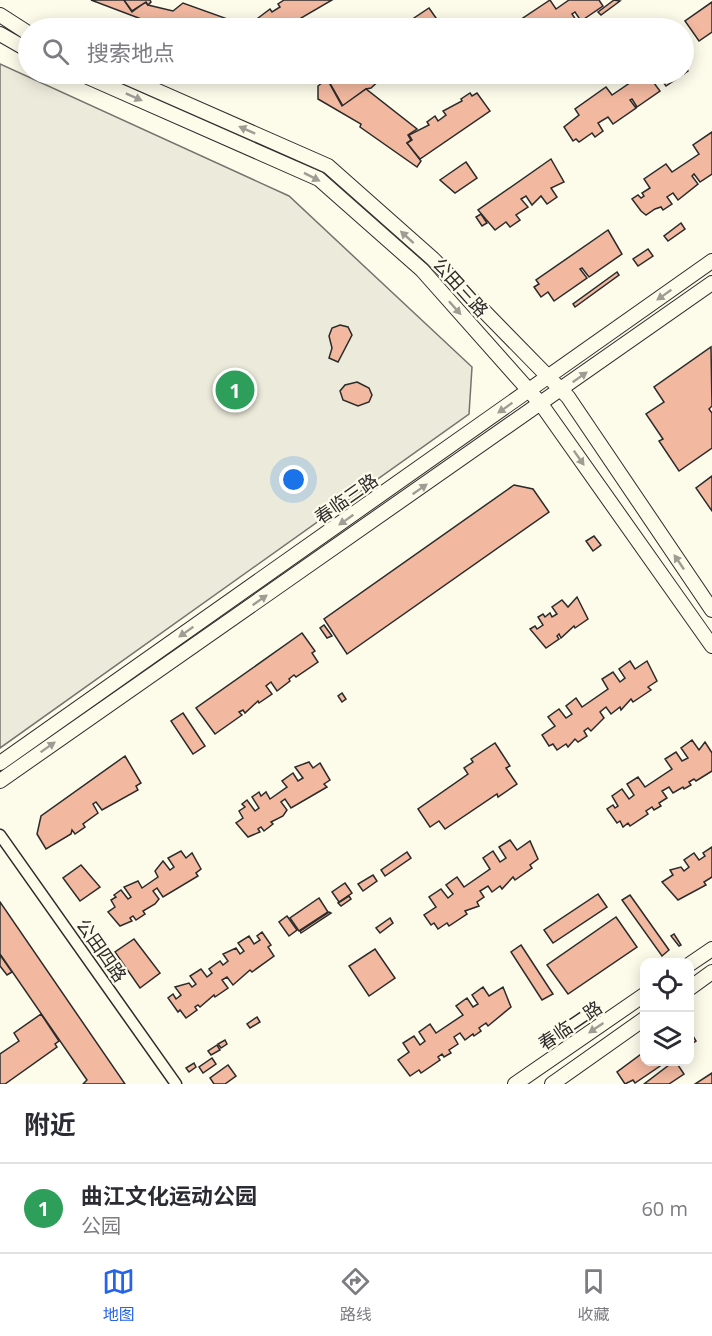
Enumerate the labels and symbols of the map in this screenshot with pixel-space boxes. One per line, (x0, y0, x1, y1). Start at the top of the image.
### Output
one-way arrow (126, 93, 143, 102)
one-way arrow (237, 125, 255, 135)
one-way arrow (304, 172, 321, 181)
one-way arrow (400, 231, 415, 244)
street label: 公田三路 (428, 252, 494, 322)
one-way arrow (657, 289, 673, 301)
one-way arrow (448, 300, 461, 315)
pin: 1 (216, 368, 254, 412)
one-way arrow (571, 371, 587, 383)
one-way arrow (498, 401, 513, 413)
one-way arrow (573, 450, 585, 466)
your location (279, 465, 308, 494)
street label: 春临三路 (310, 468, 382, 528)
one-way arrow (412, 484, 428, 495)
one-way arrow (338, 514, 354, 526)
one-way arrow (674, 554, 685, 570)
one-way arrow (251, 594, 267, 606)
one-way arrow (179, 626, 195, 638)
one-way arrow (40, 742, 56, 753)
street label: 公田四路 (72, 914, 132, 986)
street label: 春临二路 (533, 995, 607, 1055)
one-way arrow (588, 1023, 605, 1034)

